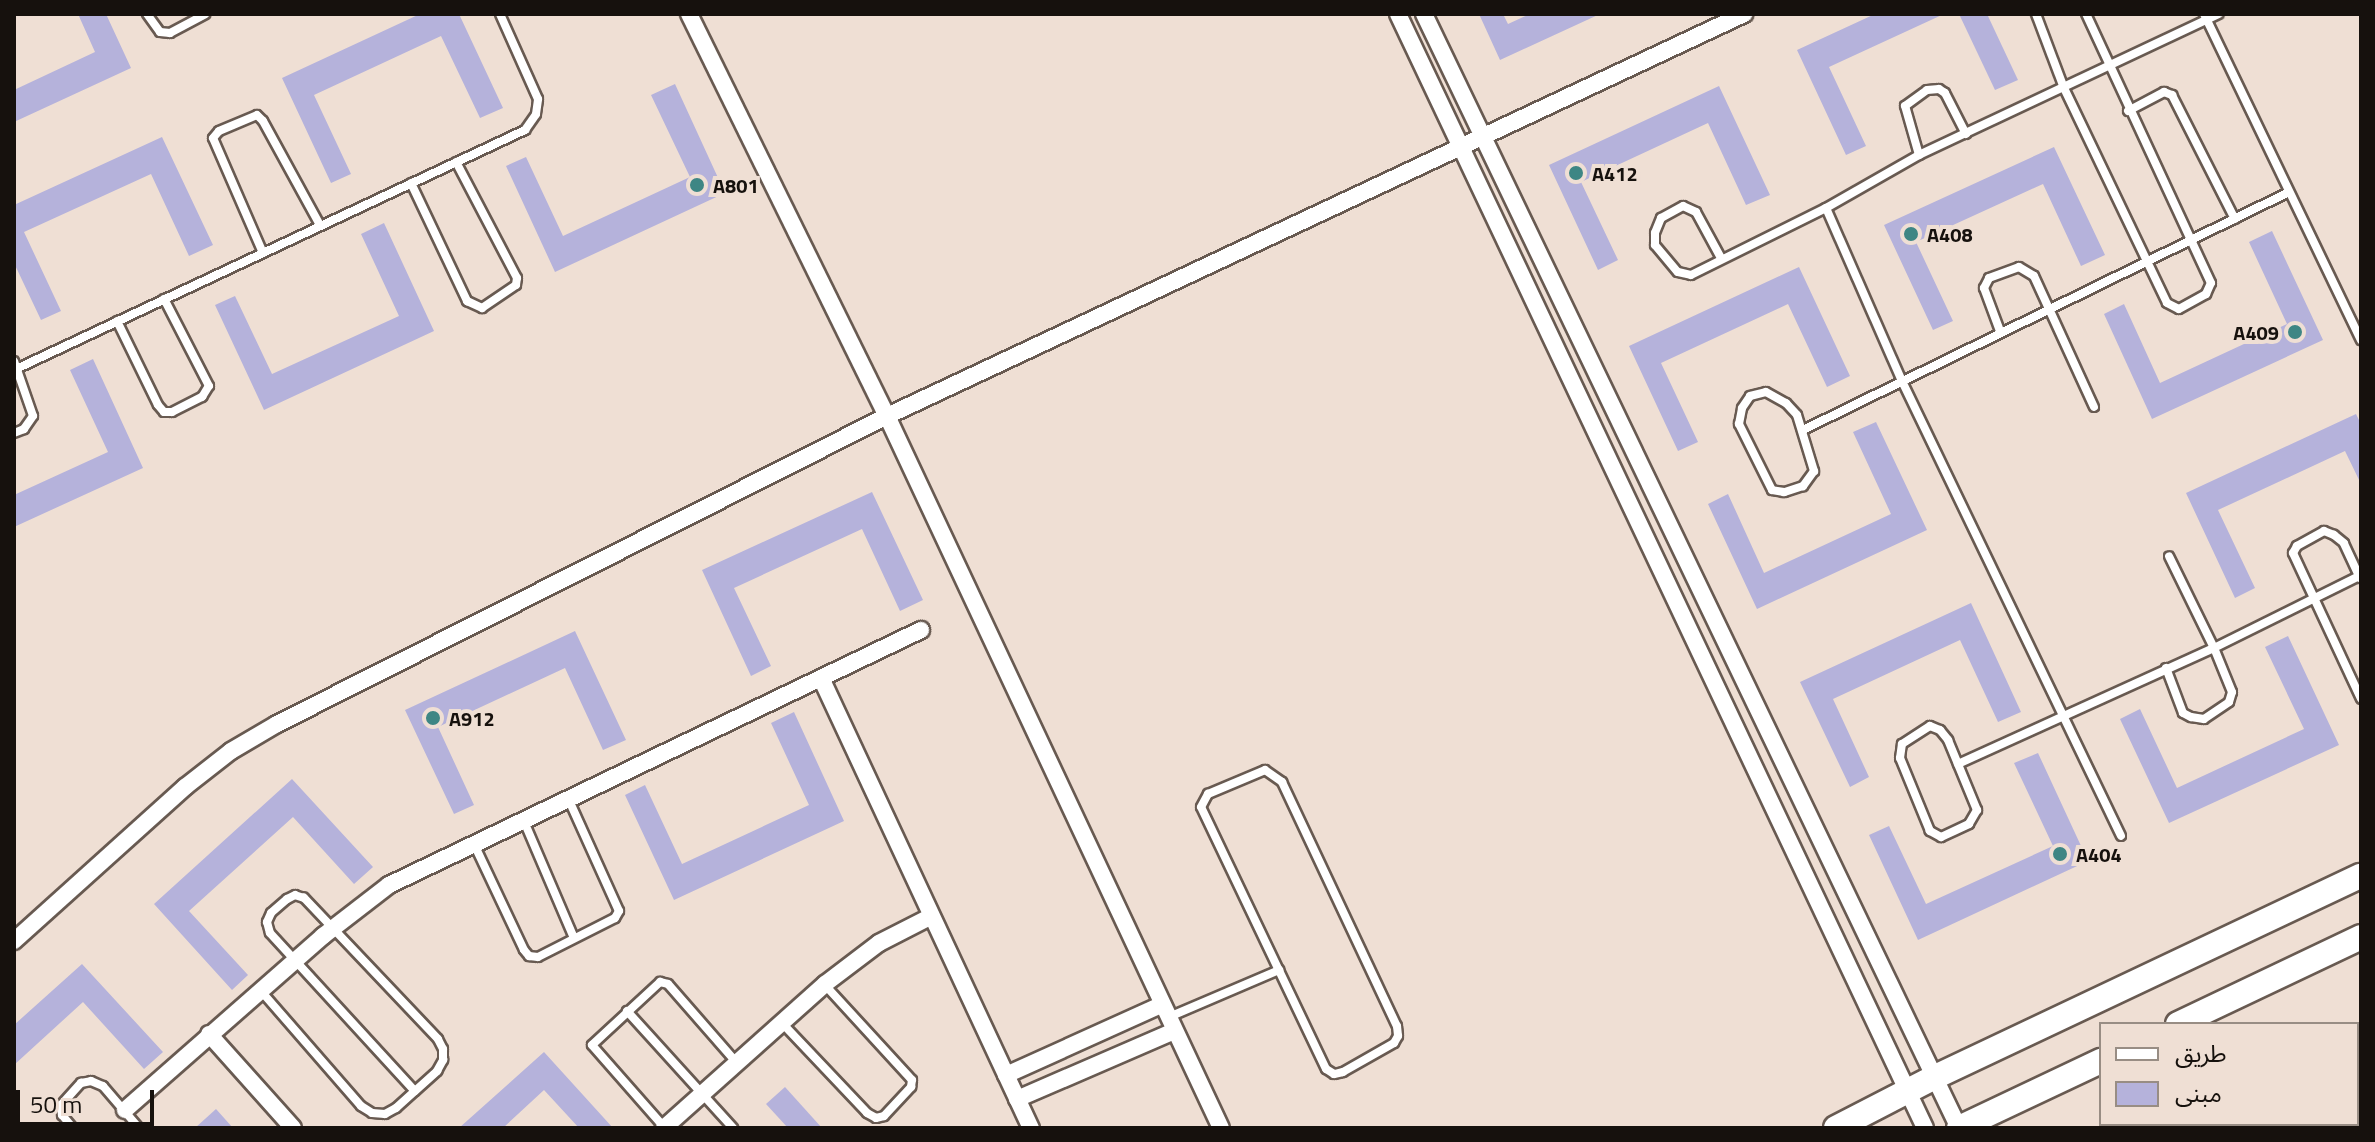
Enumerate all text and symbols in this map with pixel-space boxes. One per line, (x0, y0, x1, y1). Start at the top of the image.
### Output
place label: A412 (1592, 161, 1638, 185)
marker: A412 (1567, 164, 1585, 182)
place label: A801 (713, 173, 759, 197)
marker: A801 (688, 176, 706, 194)
place label: A408 (1927, 222, 1973, 246)
marker: A408 (1902, 225, 1920, 243)
place label: A409 (2233, 320, 2279, 344)
marker: A409 (2286, 323, 2304, 341)
place label: A912 (449, 706, 495, 730)
marker: A912 (424, 709, 442, 727)
place label: A404 (2076, 842, 2122, 866)
marker: A404 (2051, 845, 2069, 863)
legend (2099, 1022, 2359, 1126)
text: طريق (2175, 1035, 2227, 1071)
scale bar (20, 1074, 158, 1124)
text: مبنى (2175, 1075, 2222, 1111)
text: 50 m (30, 1086, 82, 1122)

